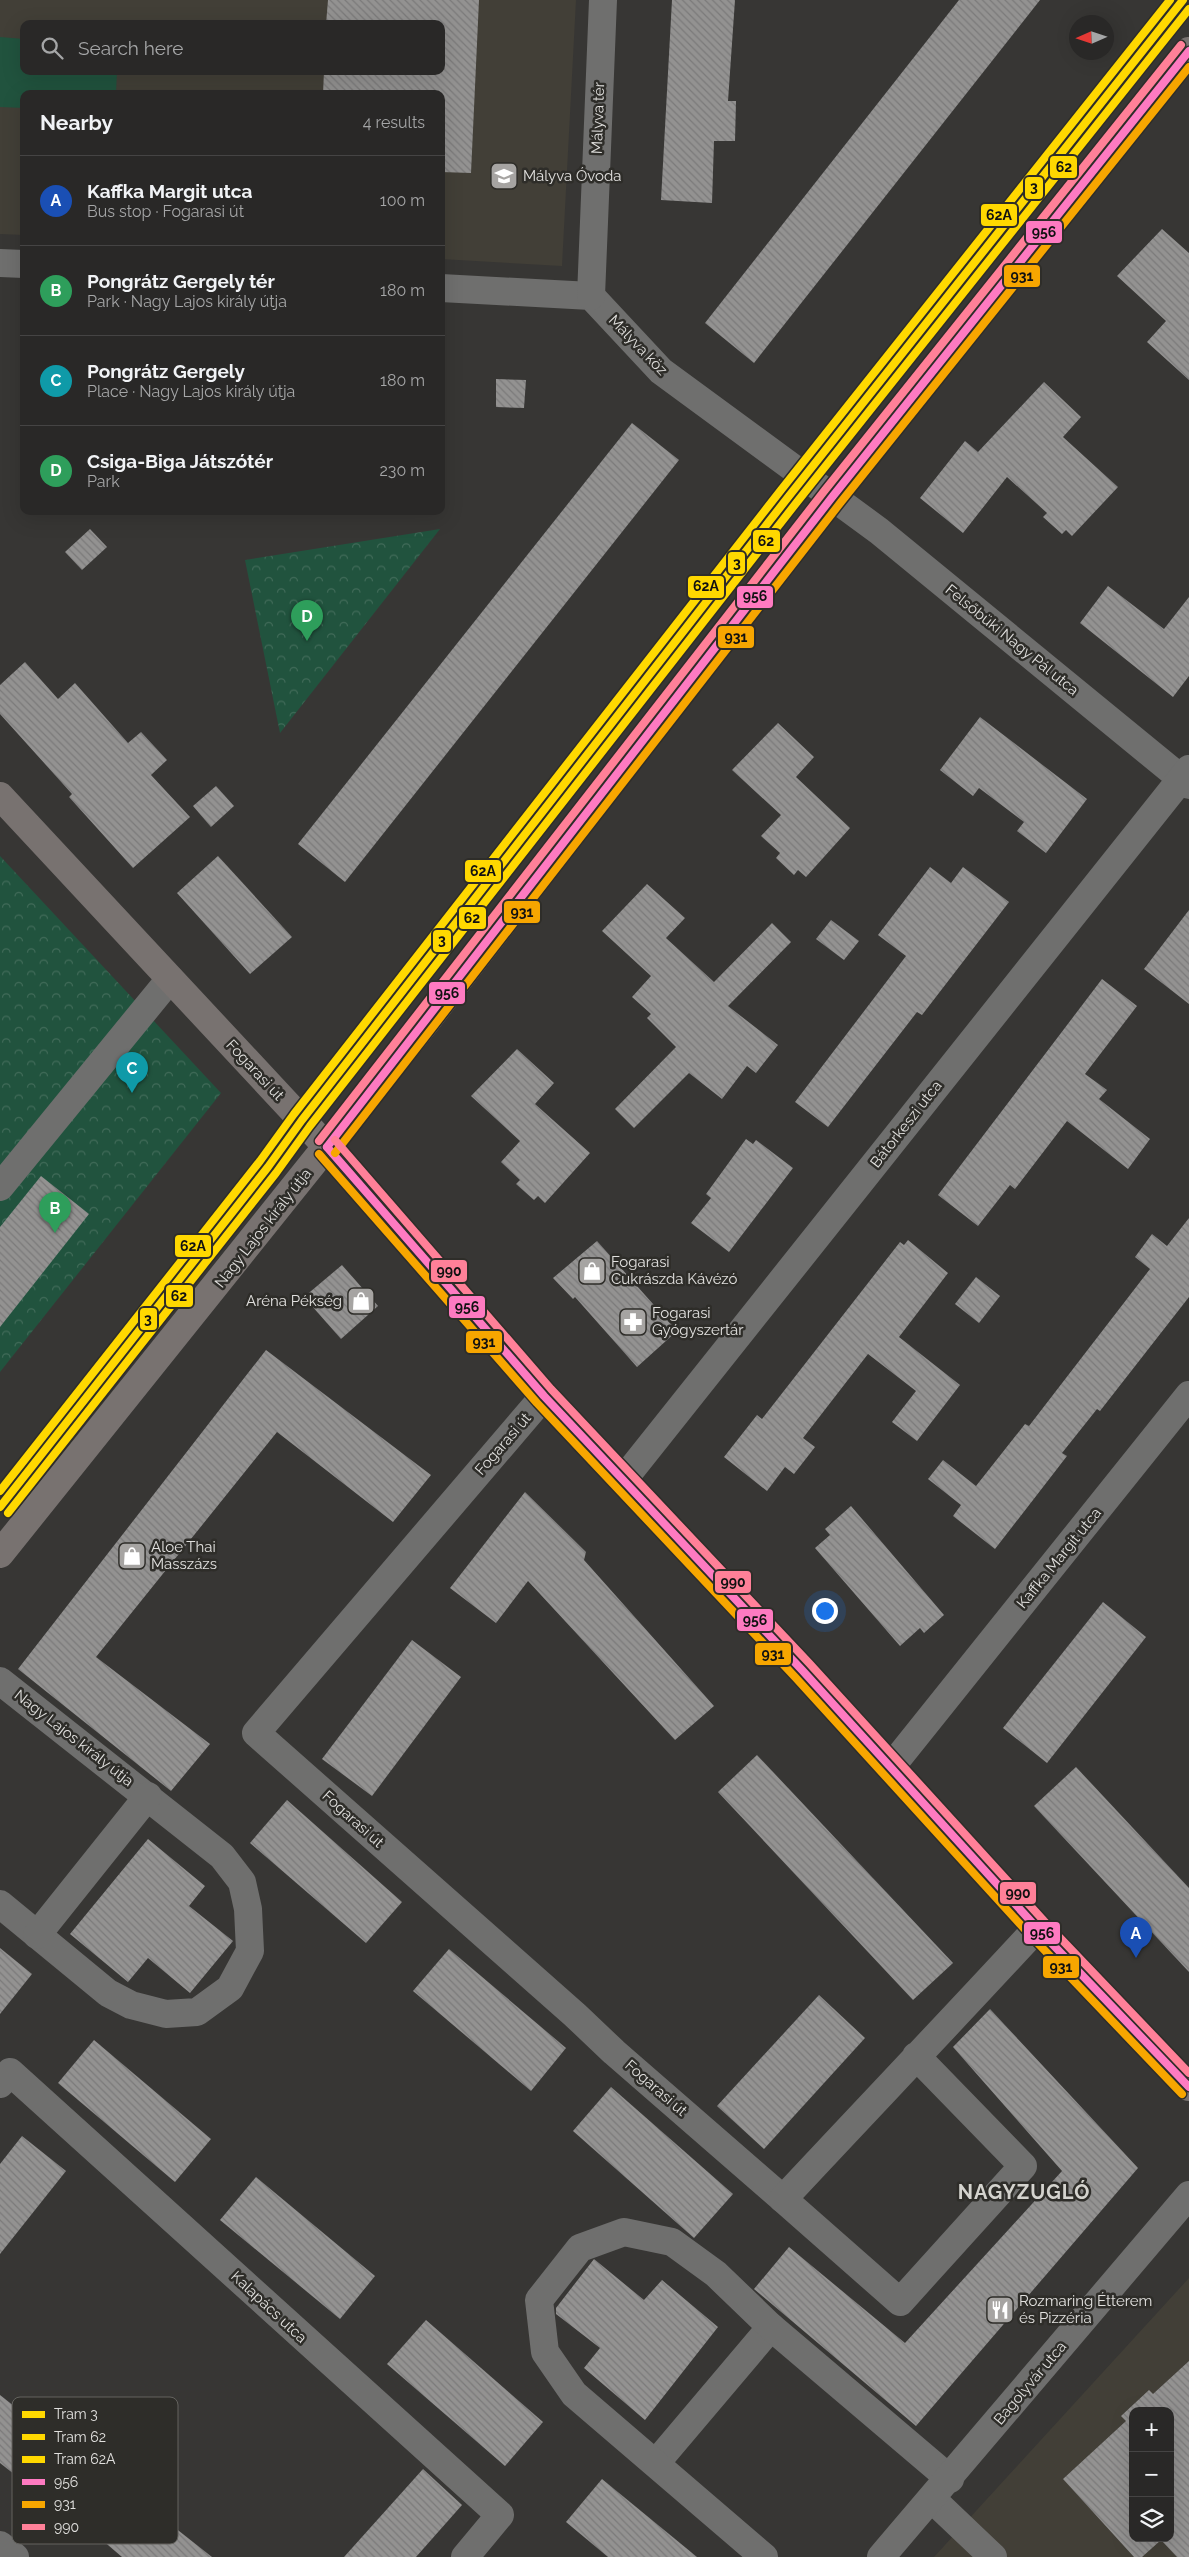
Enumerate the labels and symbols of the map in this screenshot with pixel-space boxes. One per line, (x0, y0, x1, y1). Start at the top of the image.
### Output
north arrow (1069, 15, 1114, 60)
street label: Mályva tér (588, 81, 608, 154)
line badge: 62 (1049, 155, 1078, 179)
text: 62 (1056, 159, 1072, 175)
school or university icon: Mályva Óvoda (489, 161, 519, 191)
place label: Mályva Óvoda (523, 167, 621, 185)
line badge: 3 (1024, 176, 1044, 200)
text: 3 (1030, 179, 1038, 195)
line badge: 62A (980, 203, 1018, 227)
text: 62A (986, 207, 1012, 223)
line badge: 956 (1025, 220, 1063, 244)
text: 956 (1032, 224, 1056, 240)
line badge: 931 (1003, 264, 1041, 288)
text: 931 (1011, 268, 1034, 284)
street label: Mályva köz (605, 311, 671, 379)
line badge: 62 (752, 529, 781, 553)
text: 62 (758, 533, 774, 549)
line badge: 3 (727, 551, 746, 575)
text: 3 (733, 555, 741, 571)
line badge: 62A (687, 575, 725, 599)
text: 62A (693, 578, 719, 594)
street label: Felsőbüki Nagy Pál utca (942, 581, 1082, 699)
line badge: 956 (736, 585, 774, 609)
text: 956 (743, 588, 767, 604)
pin: D (291, 600, 323, 641)
line badge: 931 (717, 625, 755, 649)
text: 931 (725, 629, 748, 645)
line badge: 62A (464, 859, 502, 883)
text: 62A (470, 863, 496, 879)
line badge: 931 (503, 900, 541, 924)
text: 931 (511, 904, 534, 920)
line badge: 62 (458, 906, 487, 930)
text: 62 (464, 910, 480, 926)
line badge: 3 (432, 929, 452, 953)
text: 3 (438, 932, 446, 948)
line badge: 956 (428, 981, 466, 1005)
text: 956 (435, 985, 459, 1001)
street label: Fogarasi út (222, 1036, 288, 1104)
pin: C (116, 1052, 148, 1093)
street label: Bátorkeszi utca (866, 1077, 946, 1171)
street label: Nagy Lajos király útja (211, 1165, 315, 1291)
pin: B (39, 1192, 71, 1233)
line badge: 62A (174, 1234, 212, 1258)
text: 62A (180, 1238, 206, 1254)
place label: Fogarasi Cukrászda Kávézó (611, 1253, 738, 1288)
shop icon: Fogarasi Cukrászda Kávézó (577, 1256, 607, 1286)
line badge: 990 (430, 1259, 468, 1283)
text: 990 (436, 1263, 462, 1279)
line badge: 62 (165, 1284, 194, 1308)
shop icon: Aréna Pékség (346, 1286, 376, 1316)
text: 62 (171, 1288, 187, 1304)
place label: Aréna Pékség (246, 1292, 342, 1310)
line badge: 956 (448, 1295, 486, 1319)
text: 956 (455, 1299, 479, 1315)
place label: Fogarasi Gyógyszertár (652, 1304, 744, 1339)
line badge: 3 (139, 1307, 158, 1331)
pharmacy icon: Fogarasi Gyógyszertár (618, 1307, 648, 1337)
text: 3 (144, 1311, 152, 1327)
line badge: 931 (465, 1330, 503, 1354)
text: 931 (473, 1334, 496, 1350)
street label: Fogarasi út (471, 1409, 535, 1479)
street label: Kaffka Margit utca (1013, 1504, 1105, 1612)
place label: Aloe Thai Masszázs (151, 1538, 217, 1573)
shop icon: Aloe Thai Masszázs (117, 1541, 147, 1571)
line badge: 990 (714, 1570, 752, 1594)
text: 990 (720, 1574, 746, 1590)
your location (812, 1598, 838, 1624)
line badge: 956 (736, 1608, 774, 1632)
text: 956 (743, 1612, 767, 1628)
line badge: 931 (754, 1642, 792, 1666)
text: 931 (762, 1646, 785, 1662)
street label: Nagy Lajos király útja (11, 1686, 137, 1790)
street label: Fogarasi út (319, 1787, 387, 1851)
line badge: 990 (999, 1881, 1037, 1905)
text: 990 (1005, 1885, 1031, 1901)
pin: A (1120, 1917, 1152, 1958)
line badge: 956 (1023, 1921, 1061, 1945)
text: 956 (1030, 1925, 1054, 1941)
line badge: 931 (1042, 1955, 1080, 1979)
text: 931 (1050, 1959, 1073, 1975)
street label: Fogarasi út (621, 2056, 691, 2120)
district label: NAGYZUGLÓ (958, 2180, 1090, 2204)
street label: Kalapács utca (227, 2267, 311, 2347)
place label: Rozmaring Étterem és Pizzéria (1019, 2292, 1152, 2327)
restaurant icon: Rozmaring Étterem és Pizzéria (985, 2295, 1015, 2325)
street label: Bagolyvár utca (990, 2338, 1070, 2428)
legend (12, 2397, 178, 2544)
text: Tram 3 (54, 2406, 98, 2422)
text: Tram 62 (54, 2429, 106, 2445)
text: Tram 62A (54, 2451, 116, 2467)
text: 956 (54, 2474, 78, 2490)
text: 931 (54, 2496, 76, 2512)
text: 990 (54, 2519, 79, 2535)

